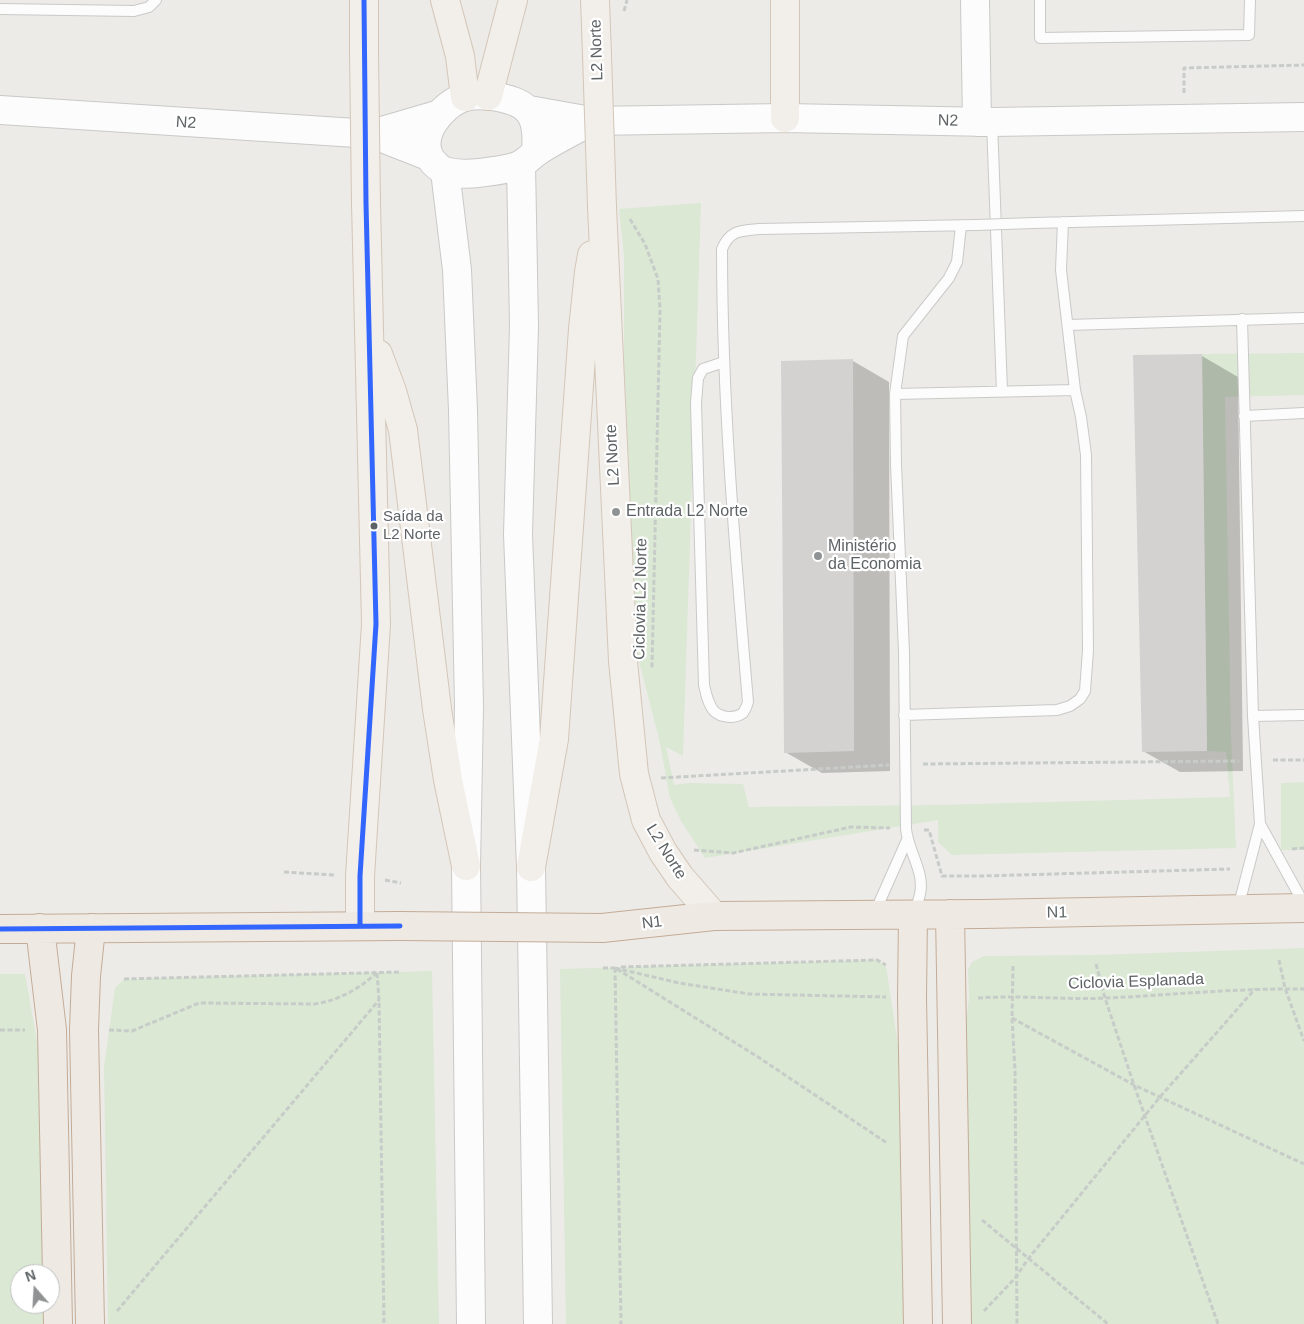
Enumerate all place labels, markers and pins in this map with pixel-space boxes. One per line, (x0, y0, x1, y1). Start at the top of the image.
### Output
place label: Entrada L2 Norte (626, 502, 748, 522)
marker: Entrada L2 Norte (610, 506, 622, 518)
place label: Saída da L2 Norte (383, 508, 443, 543)
marker: Saída da L2 Norte (369, 521, 379, 531)
place label: Ministério da Economia (828, 537, 921, 575)
marker: Ministério da Economia (812, 550, 824, 562)

